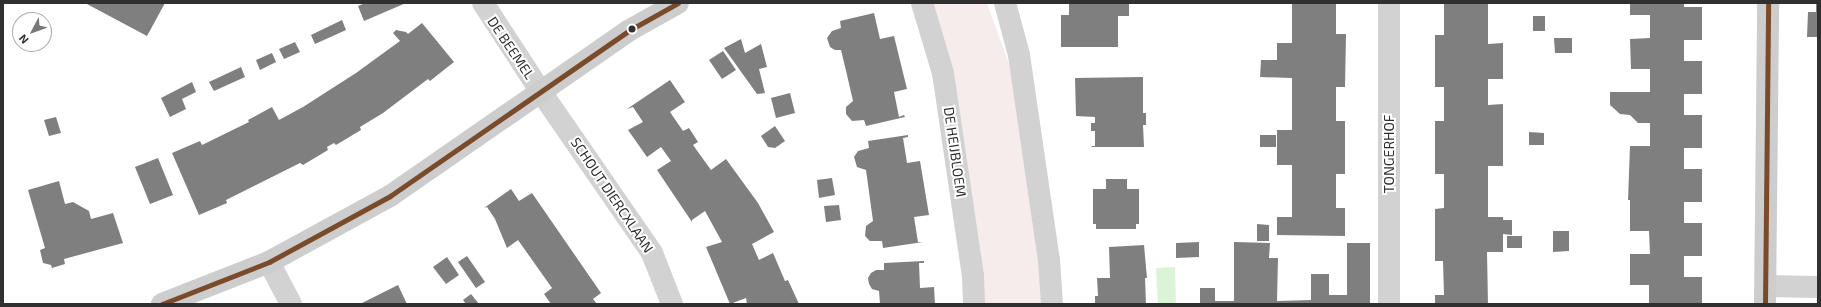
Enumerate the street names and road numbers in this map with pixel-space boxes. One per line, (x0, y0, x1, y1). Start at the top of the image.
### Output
street label: DE BEEMEL (484, 13, 538, 83)
street label: DE HEIJBLOEM (940, 106, 970, 198)
street label: TONGERHOF (1381, 115, 1397, 193)
street label: SCHOUT DIERCXLAAN (567, 134, 657, 256)

